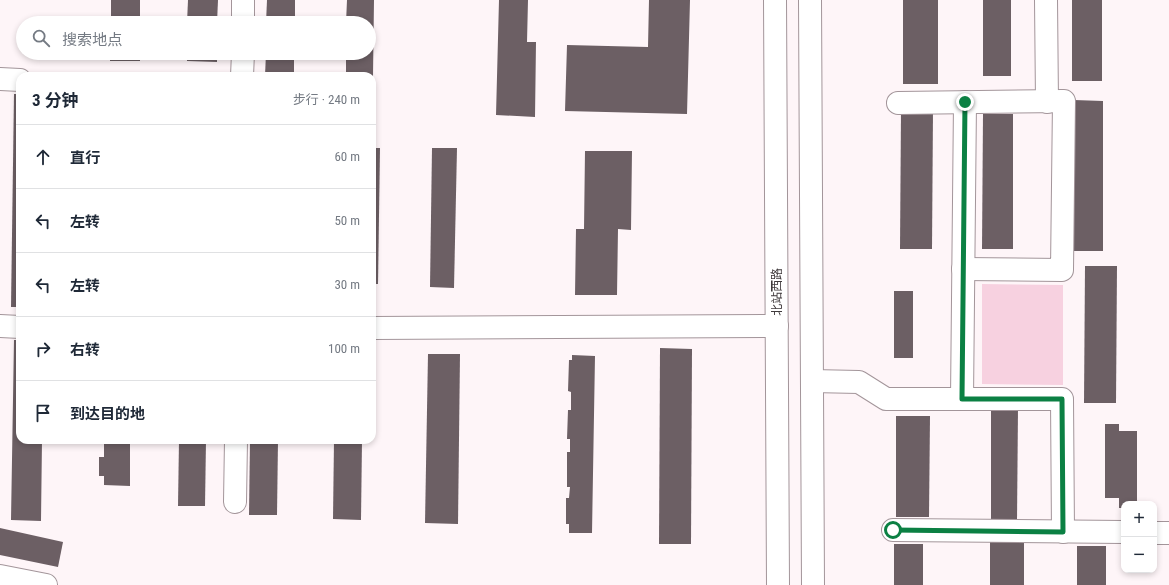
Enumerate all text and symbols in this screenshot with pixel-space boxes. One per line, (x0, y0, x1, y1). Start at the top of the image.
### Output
search box (16, 16, 376, 60)
icon: search (30, 27, 52, 49)
text: 搜索地点 (62, 31, 122, 49)
text: 3 分钟 (32, 90, 79, 110)
text: 步行 · 240 m (293, 92, 360, 107)
route end (956, 93, 974, 111)
icon: ahead (32, 146, 54, 168)
text: 直行 (70, 149, 100, 167)
text: 60 m (334, 149, 360, 164)
icon: left (32, 210, 54, 232)
text: 左转 (70, 213, 100, 231)
text: 50 m (334, 213, 360, 228)
street label: 北站西路 (770, 268, 784, 316)
icon: left (32, 274, 54, 296)
text: 左转 (70, 277, 100, 295)
text: 30 m (334, 277, 360, 292)
icon: right (32, 338, 54, 360)
text: 右转 (70, 341, 100, 359)
text: 100 m (328, 341, 360, 356)
icon: arrive (32, 402, 54, 424)
text: 到达目的地 (70, 405, 145, 423)
map controls (1121, 501, 1157, 573)
button: + (1121, 501, 1157, 537)
route start (884, 521, 902, 539)
button: − (1121, 537, 1157, 573)

